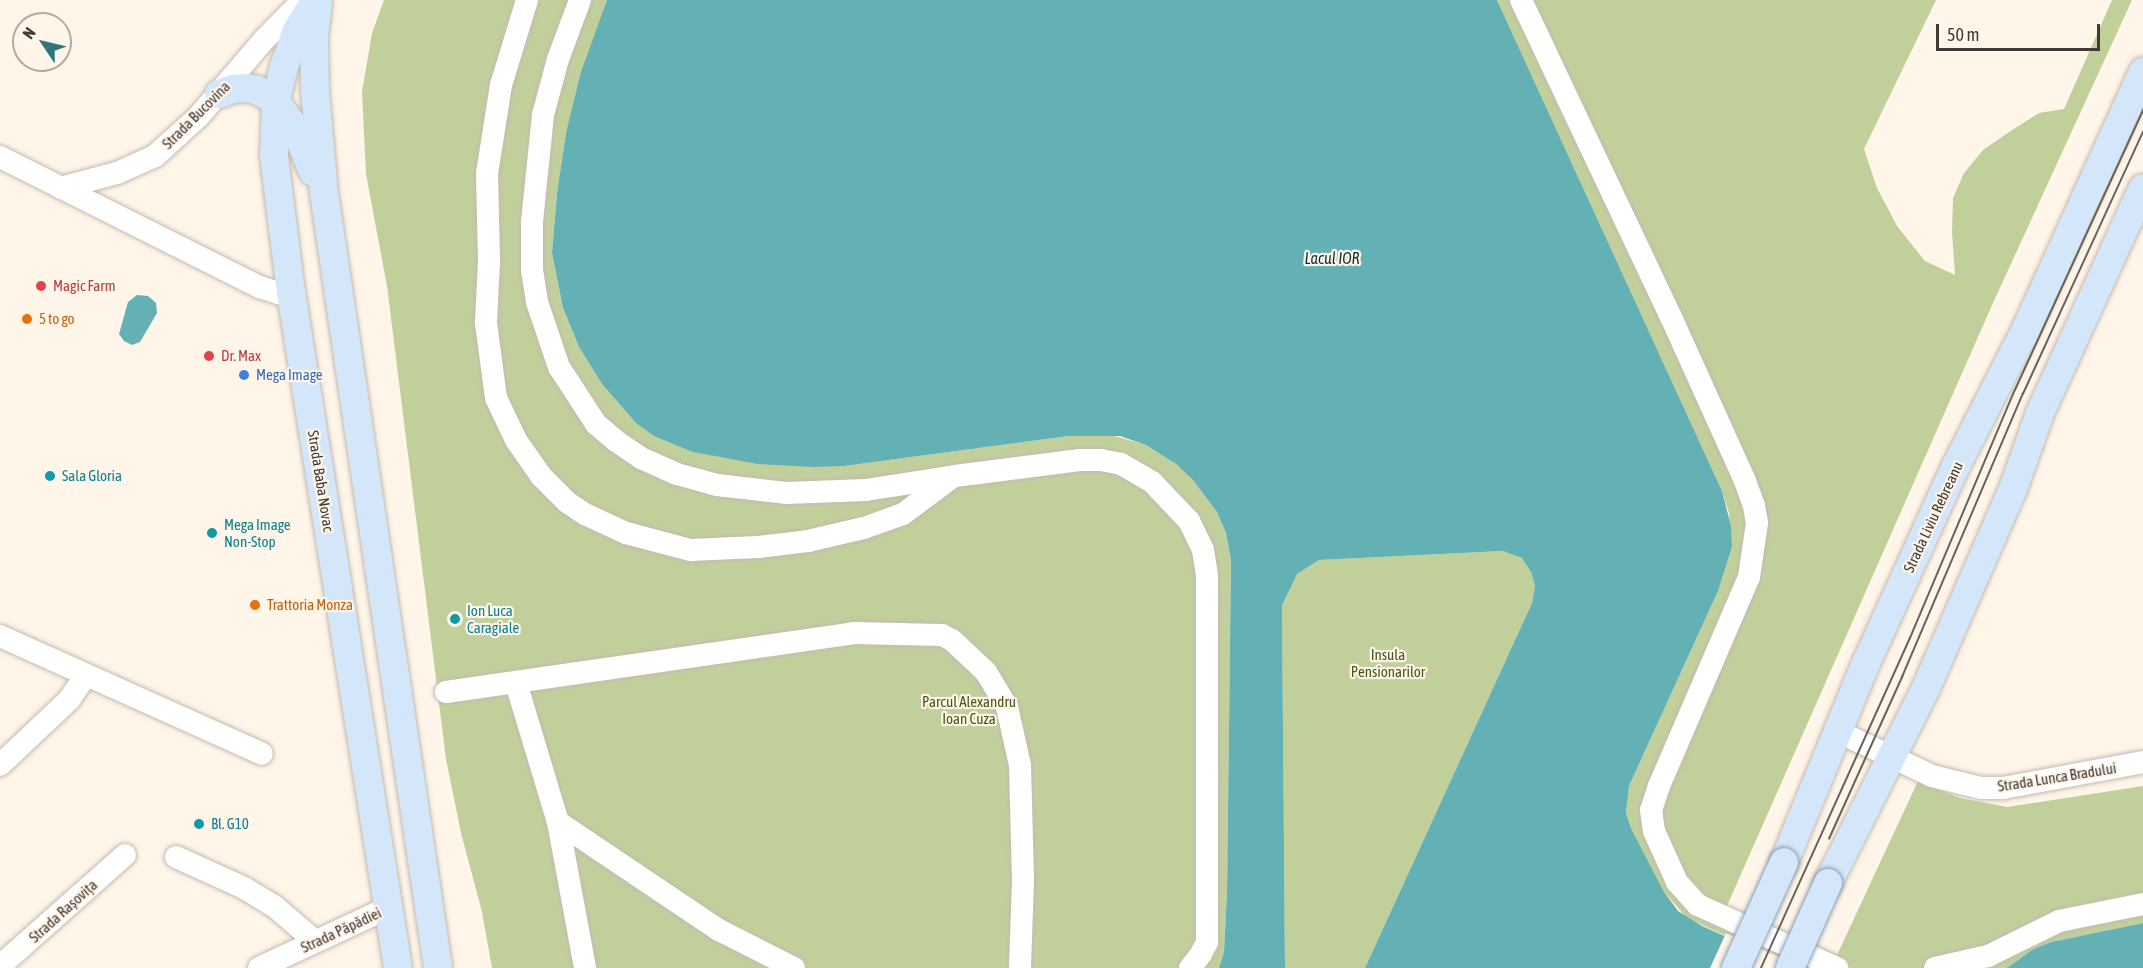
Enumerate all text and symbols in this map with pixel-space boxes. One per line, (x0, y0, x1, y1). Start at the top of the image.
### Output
north arrow (12, 12, 72, 72)
scale bar (1939, 12, 2102, 50)
text: N (19, 24, 39, 42)
text: 50 m (1947, 24, 1979, 45)
street label: Strada Bucovina (158, 77, 234, 153)
water label: Lacul IOR (1304, 248, 1360, 268)
place label: Magic Farm (53, 277, 115, 295)
marker: Magic Farm (34, 279, 48, 293)
place label: 5 to go (39, 310, 75, 328)
marker: 5 to go (20, 312, 34, 326)
place label: Dr. Max (221, 347, 261, 365)
marker: Dr. Max (202, 349, 216, 363)
place label: Mega Image (256, 366, 323, 384)
marker: Mega Image (237, 368, 251, 382)
street label: Strada Baba Novac (304, 429, 338, 533)
street label: Strada Liviu Rebreanu (1899, 459, 1967, 575)
place label: Sala Gloria (62, 467, 122, 485)
marker: Sala Gloria (43, 469, 57, 483)
place label: Mega Image Non-Stop (224, 515, 291, 550)
marker: Mega Image Non-Stop (205, 526, 219, 540)
place label: Trattoria Monza (267, 596, 353, 614)
marker: Trattoria Monza (248, 598, 262, 612)
place label: Ion Luca Caragiale (467, 601, 519, 636)
marker: Ion Luca Caragiale (448, 612, 462, 626)
park label: Insula Pensionarilor (1351, 645, 1425, 680)
park label: Parcul Alexandru Ioan Cuza (922, 692, 1016, 727)
street label: Strada Lunca Bradului (1996, 759, 2118, 795)
place label: Bl. G10 (211, 815, 249, 833)
marker: Bl. G10 (192, 817, 206, 831)
street label: Strada Rașovița (25, 876, 101, 946)
street label: Strada Păpădiei (298, 904, 384, 956)

